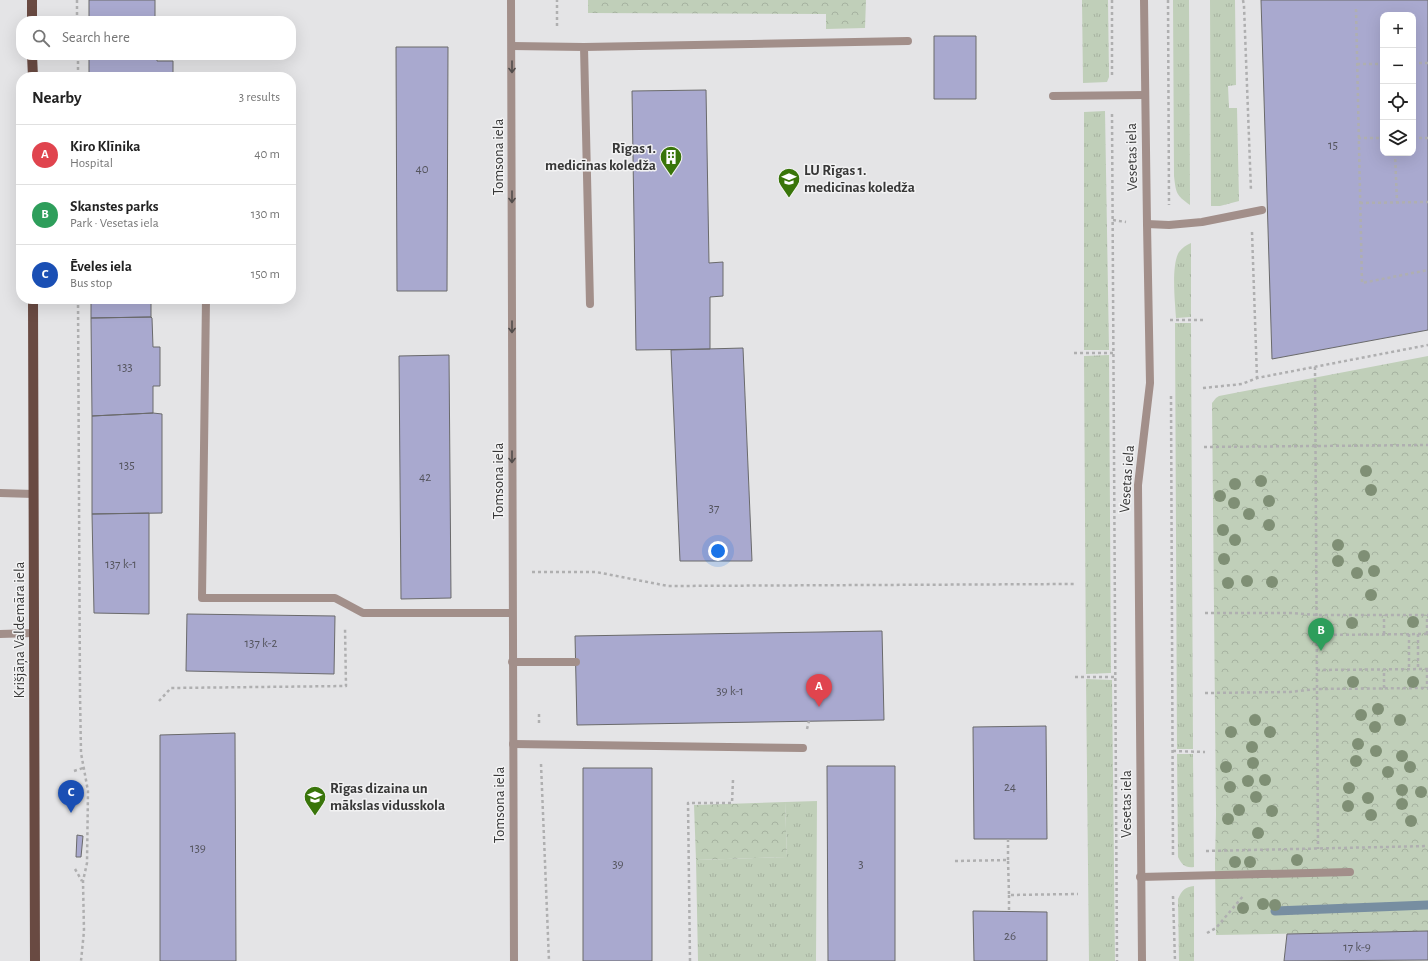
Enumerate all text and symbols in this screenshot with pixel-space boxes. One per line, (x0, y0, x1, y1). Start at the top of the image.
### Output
map controls (1380, 12, 1416, 156)
button: + (1380, 12, 1416, 48)
search box (16, 16, 296, 60)
icon: search (30, 27, 52, 49)
text: Search here (62, 30, 130, 45)
button: − (1380, 48, 1416, 84)
one-way arrow (508, 60, 516, 73)
button: locate (1380, 84, 1416, 120)
text: Nearby (32, 89, 82, 106)
text: 3 results (239, 91, 280, 104)
street label: Tomsona iela (491, 119, 506, 195)
button: layers (1380, 120, 1416, 156)
street label: Vesetas iela (1124, 123, 1140, 191)
text: Kiro Klīnika (70, 139, 140, 154)
house number: 15 (1328, 139, 1338, 152)
place label: Rīgas 1. medicīnas koledža (545, 141, 656, 173)
building icon: Rīgas 1. medicīnas koledža (658, 144, 684, 177)
text: A (41, 148, 49, 161)
text: 40 m (254, 148, 280, 161)
text: Hospital (70, 157, 113, 170)
house number: 40 (415, 163, 429, 176)
place label: LU Rīgas 1. medicīnas koledža (804, 163, 915, 195)
school or university icon: LU Rīgas 1. medicīnas koledža (776, 166, 802, 199)
one-way arrow (508, 190, 516, 203)
text: Skanstes parks (70, 199, 159, 214)
text: B (41, 208, 49, 221)
text: 130 m (251, 208, 280, 221)
text: Park · Vesetas iela (70, 217, 159, 230)
text: Ēveles iela (70, 259, 132, 274)
text: C (42, 268, 48, 281)
text: 150 m (251, 268, 280, 281)
text: Bus stop (70, 277, 112, 290)
one-way arrow (508, 320, 516, 333)
house number: 133 (117, 361, 133, 374)
street label: Tomsona iela (491, 443, 506, 519)
street label: Vesetas iela (1117, 444, 1137, 513)
one-way arrow (508, 450, 516, 463)
house number: 135 (119, 459, 135, 472)
house number: 42 (419, 471, 431, 484)
house number: 37 (709, 502, 720, 515)
your location (708, 541, 728, 561)
house number: 137 k-1 (105, 558, 137, 571)
street label: Krišjāņa Valdemāra iela (12, 561, 28, 699)
pin: B (1308, 618, 1334, 651)
house number: 137 k-2 (245, 637, 278, 650)
pin: A (806, 674, 832, 707)
house number: 39 k-1 (716, 685, 744, 698)
street label: Tomsona iela (492, 767, 507, 843)
street label: Vesetas iela (1119, 770, 1134, 838)
pin: C (58, 780, 84, 813)
place label: Rīgas dizaina un mākslas vidusskola (330, 781, 445, 813)
house number: 24 (1004, 781, 1016, 794)
school or university icon: Rīgas dizaina un mākslas vidusskola (302, 784, 328, 817)
house number: 139 (190, 842, 206, 855)
house number: 39 (612, 858, 624, 871)
house number: 3 (858, 858, 864, 871)
house number: 26 (1004, 930, 1016, 943)
house number: 17 k-9 (1343, 941, 1371, 954)

